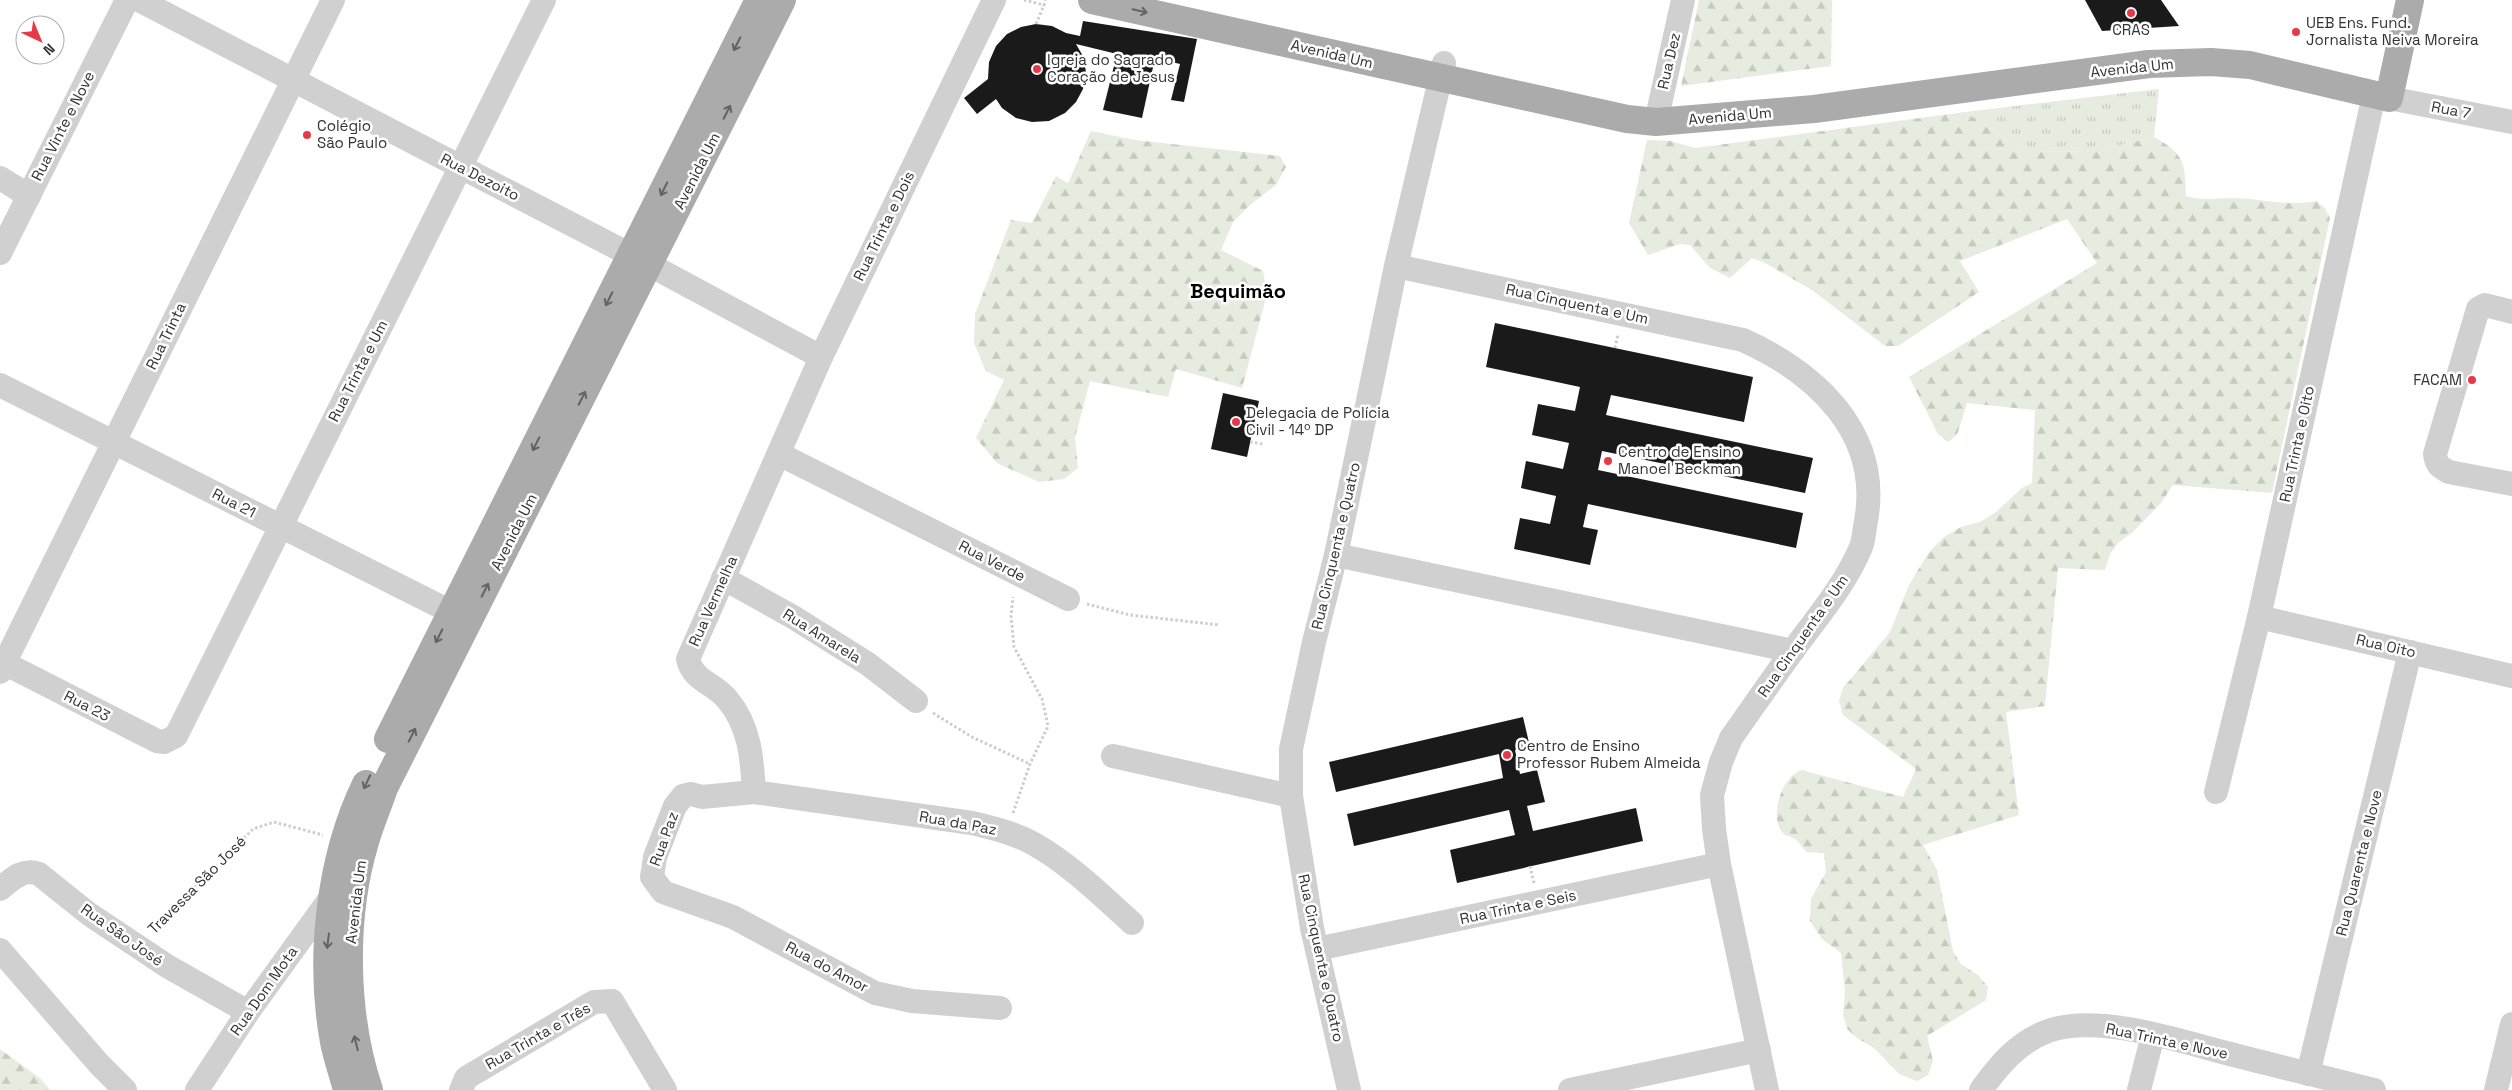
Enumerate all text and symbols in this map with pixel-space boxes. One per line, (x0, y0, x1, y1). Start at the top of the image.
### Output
one-way arrow (1131, 7, 1147, 16)
marker: CRAS (2125, 7, 2137, 19)
place label: UEB Ens. Fund. Jornalista Neiva Moreira (2306, 13, 2479, 49)
north arrow (15, 15, 65, 65)
place label: CRAS (2112, 20, 2150, 39)
marker: UEB Ens. Fund. Jornalista Neiva Moreira (2290, 26, 2302, 38)
street label: Rua Dez (1653, 31, 1684, 91)
street label: Avenida Um (1289, 35, 1375, 72)
one-way arrow (732, 36, 742, 51)
text: N (39, 40, 59, 59)
place label: Igreja do Sagrado Coração de Jesus (1047, 50, 1175, 86)
street label: Avenida Um (2089, 54, 2175, 81)
marker: Igreja do Sagrado Coração de Jesus (1031, 63, 1043, 75)
street label: Rua Vinte e Nove (27, 68, 98, 184)
street label: Rua 7 (2430, 96, 2472, 123)
street label: Avenida Um (1687, 102, 1773, 129)
one-way arrow (722, 105, 732, 120)
place label: Colégio São Paulo (317, 116, 387, 152)
marker: Colégio São Paulo (301, 129, 313, 141)
street label: Avenida Um (669, 129, 724, 212)
street label: Rua Dezoito (438, 149, 523, 205)
street label: Rua Trinta e Dois (849, 168, 918, 284)
one-way arrow (659, 181, 668, 196)
district label: Bequimão (1190, 278, 1286, 304)
street label: Rua Cinquenta e Um (1504, 279, 1650, 328)
one-way arrow (604, 291, 613, 306)
street label: Rua Trinta (141, 299, 190, 372)
street label: Rua Trinta e Um (324, 317, 391, 425)
place label: FACAM (2413, 370, 2462, 389)
marker: FACAM (2466, 374, 2478, 386)
street label: Rua Trinta e Oito (2275, 384, 2318, 504)
one-way arrow (578, 391, 587, 406)
place label: Delegacia de Polícia Civil - 14º DP (1246, 403, 1390, 439)
marker: Delegacia de Polícia Civil - 14º DP (1230, 416, 1242, 428)
one-way arrow (531, 436, 540, 451)
place label: Centro de Ensino Manoel Beckman (1618, 442, 1741, 478)
marker: Centro de Ensino Manoel Beckman (1602, 455, 1614, 467)
street label: Rua Cinquenta e Quatro (1307, 460, 1364, 631)
street label: Rua 21 (209, 484, 259, 522)
street label: Avenida Um (486, 490, 541, 573)
street label: Rua Verde (956, 536, 1029, 586)
street label: Rua Vermelha (684, 552, 741, 649)
street label: Rua Cinquenta e Um (1753, 571, 1852, 701)
one-way arrow (481, 583, 490, 598)
street label: Rua Amarela (780, 604, 865, 667)
one-way arrow (434, 629, 444, 644)
street label: Rua Oito (2354, 629, 2418, 662)
street label: Rua 23 (61, 686, 113, 725)
one-way arrow (408, 728, 417, 743)
place label: Centro de Ensino Professor Rubem Almeida (1517, 736, 1701, 772)
marker: Centro de Ensino Professor Rubem Almeida (1501, 749, 1513, 761)
one-way arrow (362, 774, 371, 789)
street label: Rua Quarenta e Nove (2331, 788, 2386, 938)
street label: Rua da Paz (918, 806, 998, 839)
street label: Rua Paz (645, 809, 682, 869)
street label: Travessa São José (143, 831, 250, 938)
street label: Avenida Um (341, 859, 370, 945)
street label: Rua Cinquenta e Quatro (1294, 872, 1349, 1044)
street label: Rua Trinta e Seis (1458, 885, 1578, 928)
street label: Rua São José (77, 899, 167, 970)
one-way arrow (323, 933, 333, 949)
street label: Rua do Amor (783, 937, 872, 996)
street label: Rua Dom Mota (226, 942, 302, 1039)
street label: Rua Trinta e Três (482, 998, 594, 1073)
street label: Rua Trinta e Nove (2104, 1018, 2230, 1063)
one-way arrow (351, 1035, 361, 1051)

